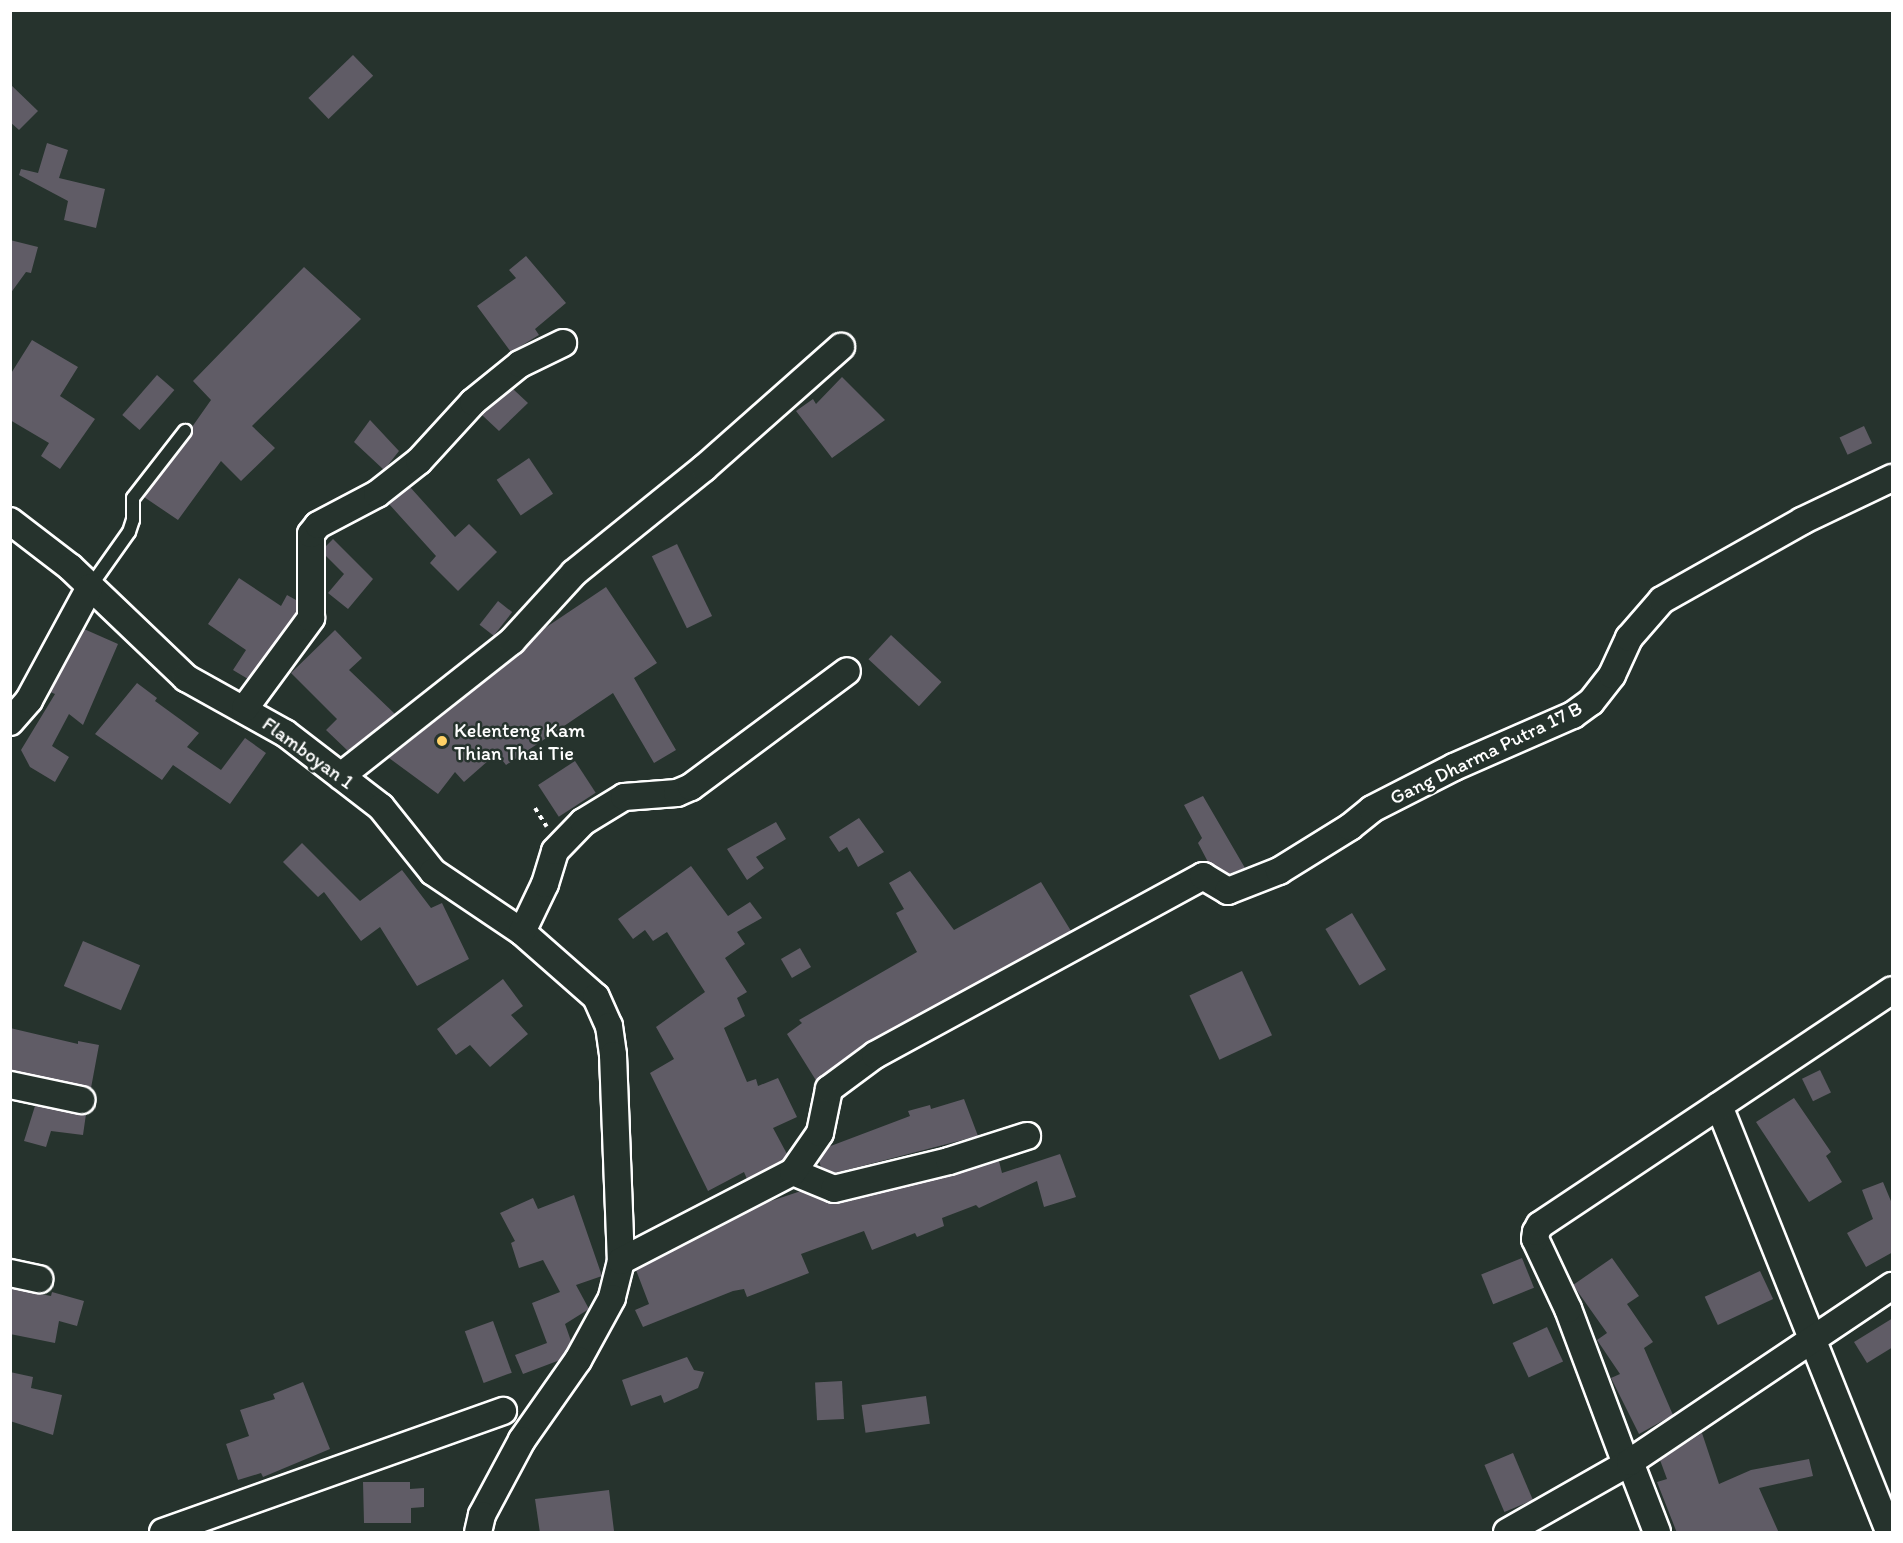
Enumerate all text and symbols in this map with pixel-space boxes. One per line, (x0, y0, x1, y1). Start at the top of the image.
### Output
street label: Gang Dharma Putra 17 B (1386, 696, 1586, 810)
street label: Flamboyan 1 (258, 712, 358, 794)
place label: Kelenteng Kam Thian Thai Tie (454, 718, 585, 765)
marker: Kelenteng Kam Thian Thai Tie (435, 734, 449, 748)

